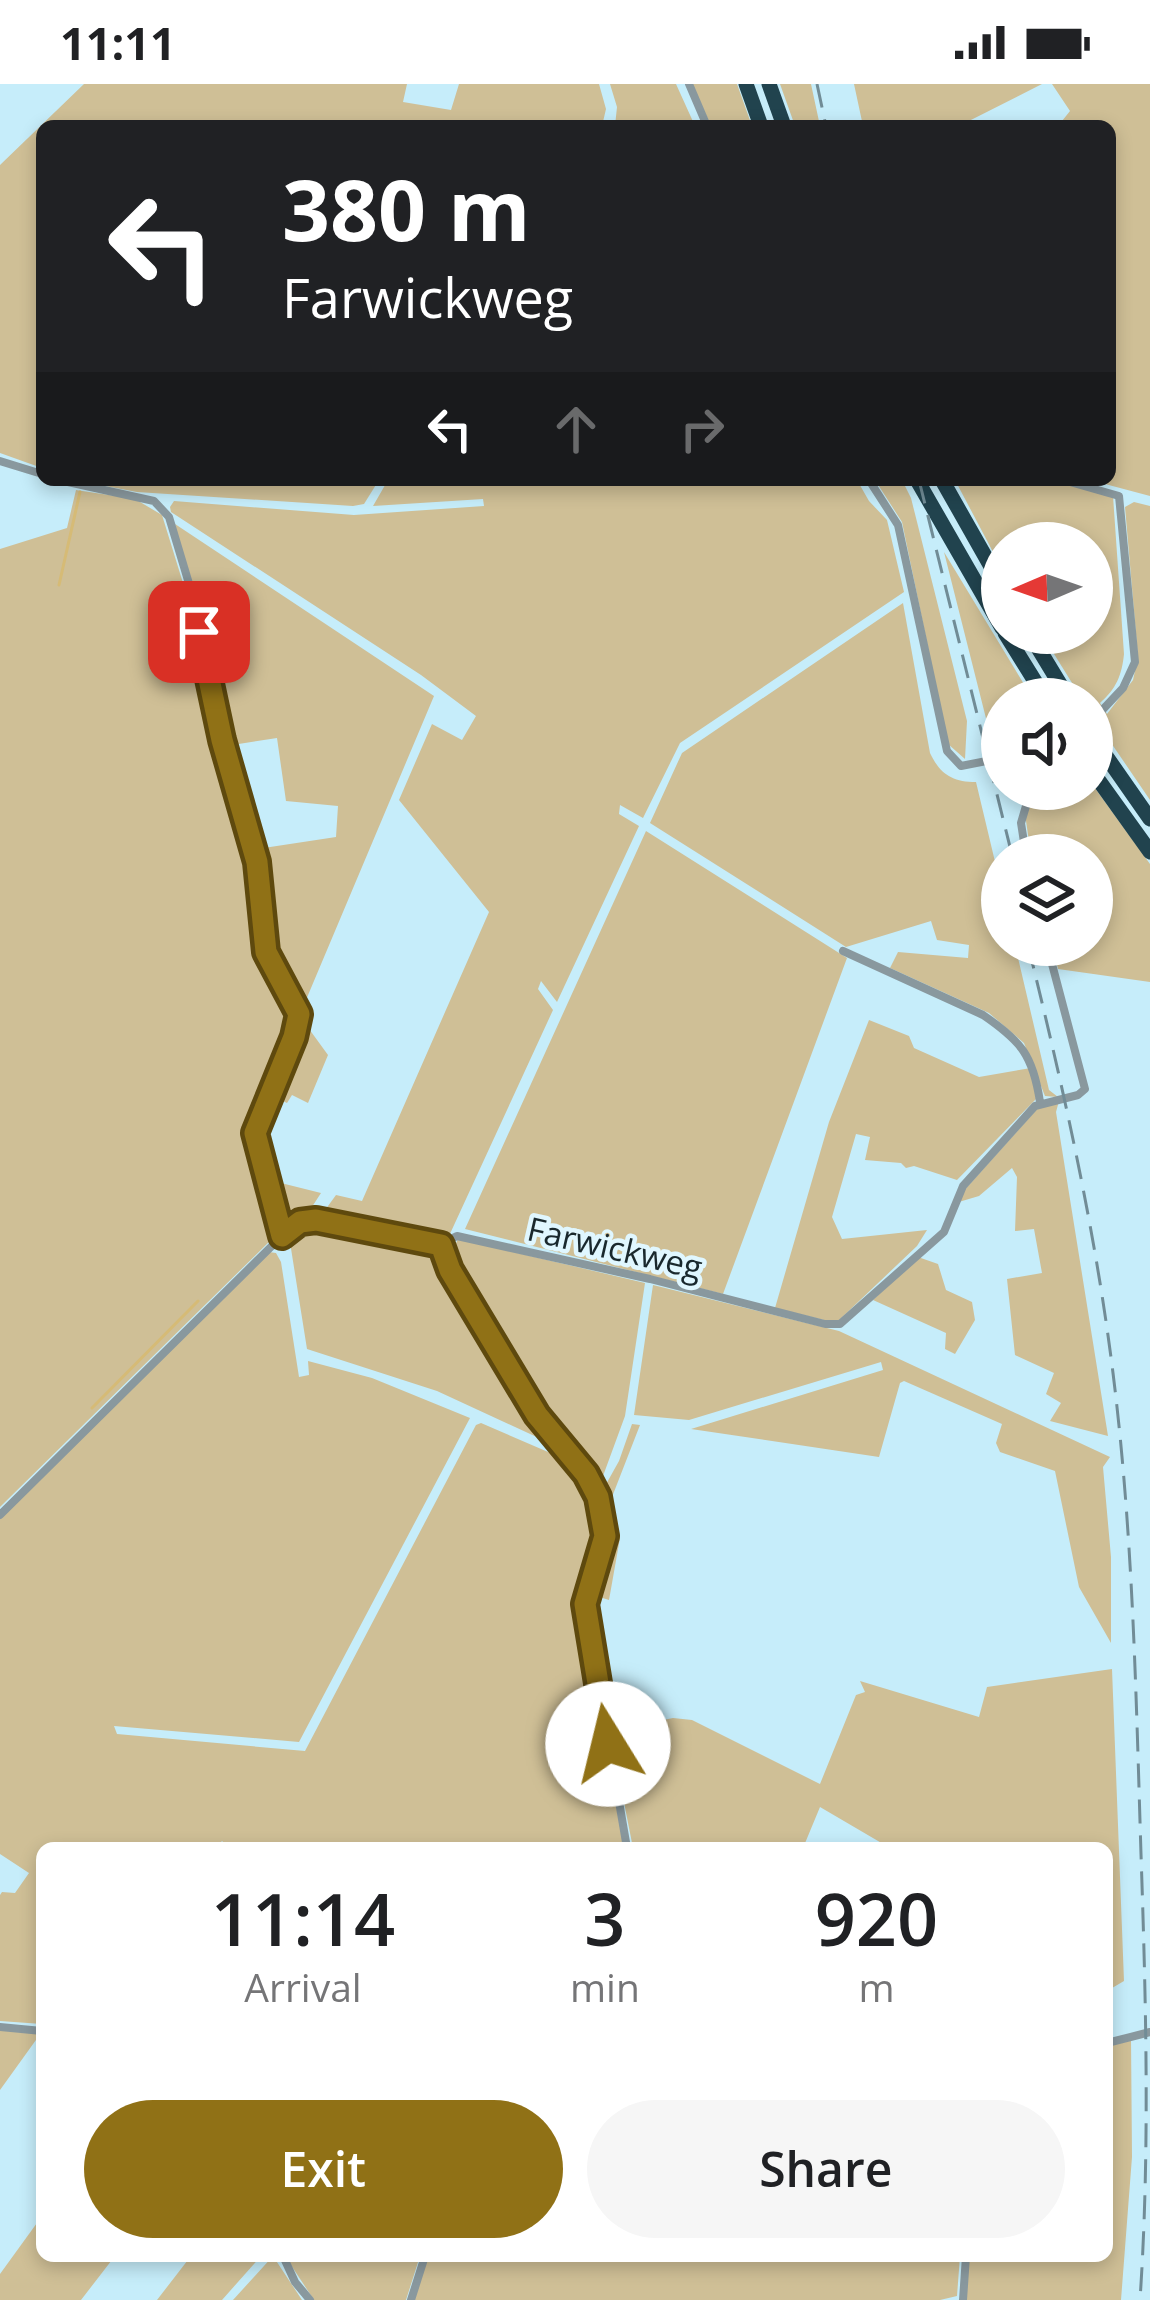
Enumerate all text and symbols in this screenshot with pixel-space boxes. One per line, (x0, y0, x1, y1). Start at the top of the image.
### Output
text: 11:11 (60, 12, 176, 73)
text: 380 m (282, 151, 530, 266)
icon: left (84, 168, 240, 324)
text: Farwickweg (282, 260, 573, 334)
icon: left (417, 396, 483, 462)
icon: ahead (543, 396, 609, 462)
icon: right (669, 396, 735, 462)
north arrow (981, 522, 1113, 654)
map controls (981, 522, 1113, 966)
pin (148, 581, 250, 683)
icon: arrive (166, 599, 232, 665)
button: sound (981, 678, 1113, 810)
button: layers (981, 834, 1113, 966)
street label: Farwickweg (523, 1206, 707, 1289)
position arrow (545, 1681, 671, 1807)
text: 11:14 (211, 1869, 395, 1967)
text: 3 (584, 1869, 626, 1967)
text: 920 (815, 1869, 938, 1967)
text: Arrival (244, 1960, 362, 2013)
text: min (570, 1960, 640, 2013)
text: m (858, 1960, 894, 2013)
button: Exit (84, 2100, 563, 2238)
button: Share (587, 2100, 1065, 2238)

